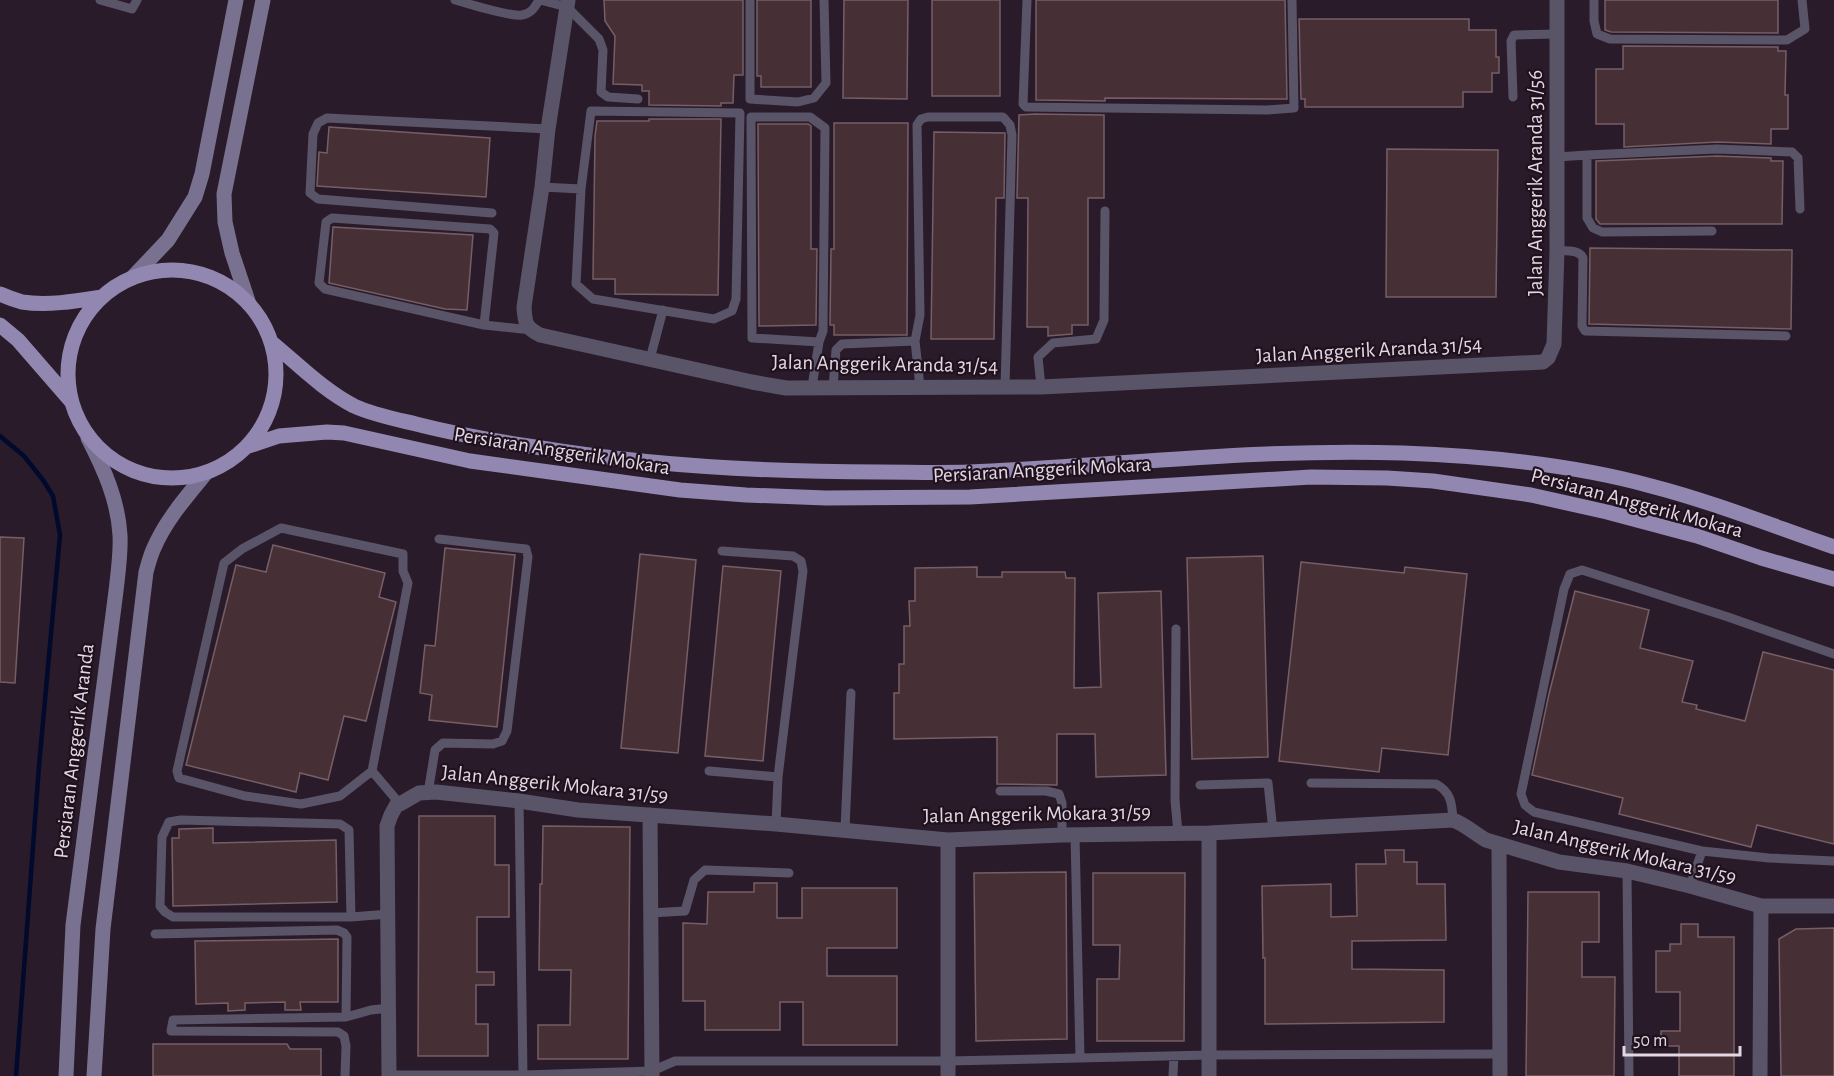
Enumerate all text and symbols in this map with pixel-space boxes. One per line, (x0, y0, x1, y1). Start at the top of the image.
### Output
street label: Jalan Anggerik Aranda 31/56 (1525, 70, 1546, 296)
street label: Jalan Anggerik Aranda 31/54 (1255, 334, 1483, 366)
street label: Jalan Anggerik Aranda 31/54 (772, 352, 998, 376)
street label: Persiaran Anggerik Mokara (452, 424, 672, 478)
street label: Persiaran Anggerik Mokara (932, 454, 1152, 486)
street label: Persiaran Anggerik Mokara (1529, 465, 1745, 541)
street label: Persiaran Anggerik Aranda (50, 642, 98, 860)
street label: Jalan Anggerik Mokara 31/59 (441, 762, 669, 806)
street label: Jalan Anggerik Mokara 31/59 (923, 802, 1151, 826)
street label: Jalan Anggerik Mokara 31/59 (1512, 816, 1738, 888)
scale bar (1624, 1019, 1740, 1057)
text: 50 m (1633, 1032, 1667, 1050)

